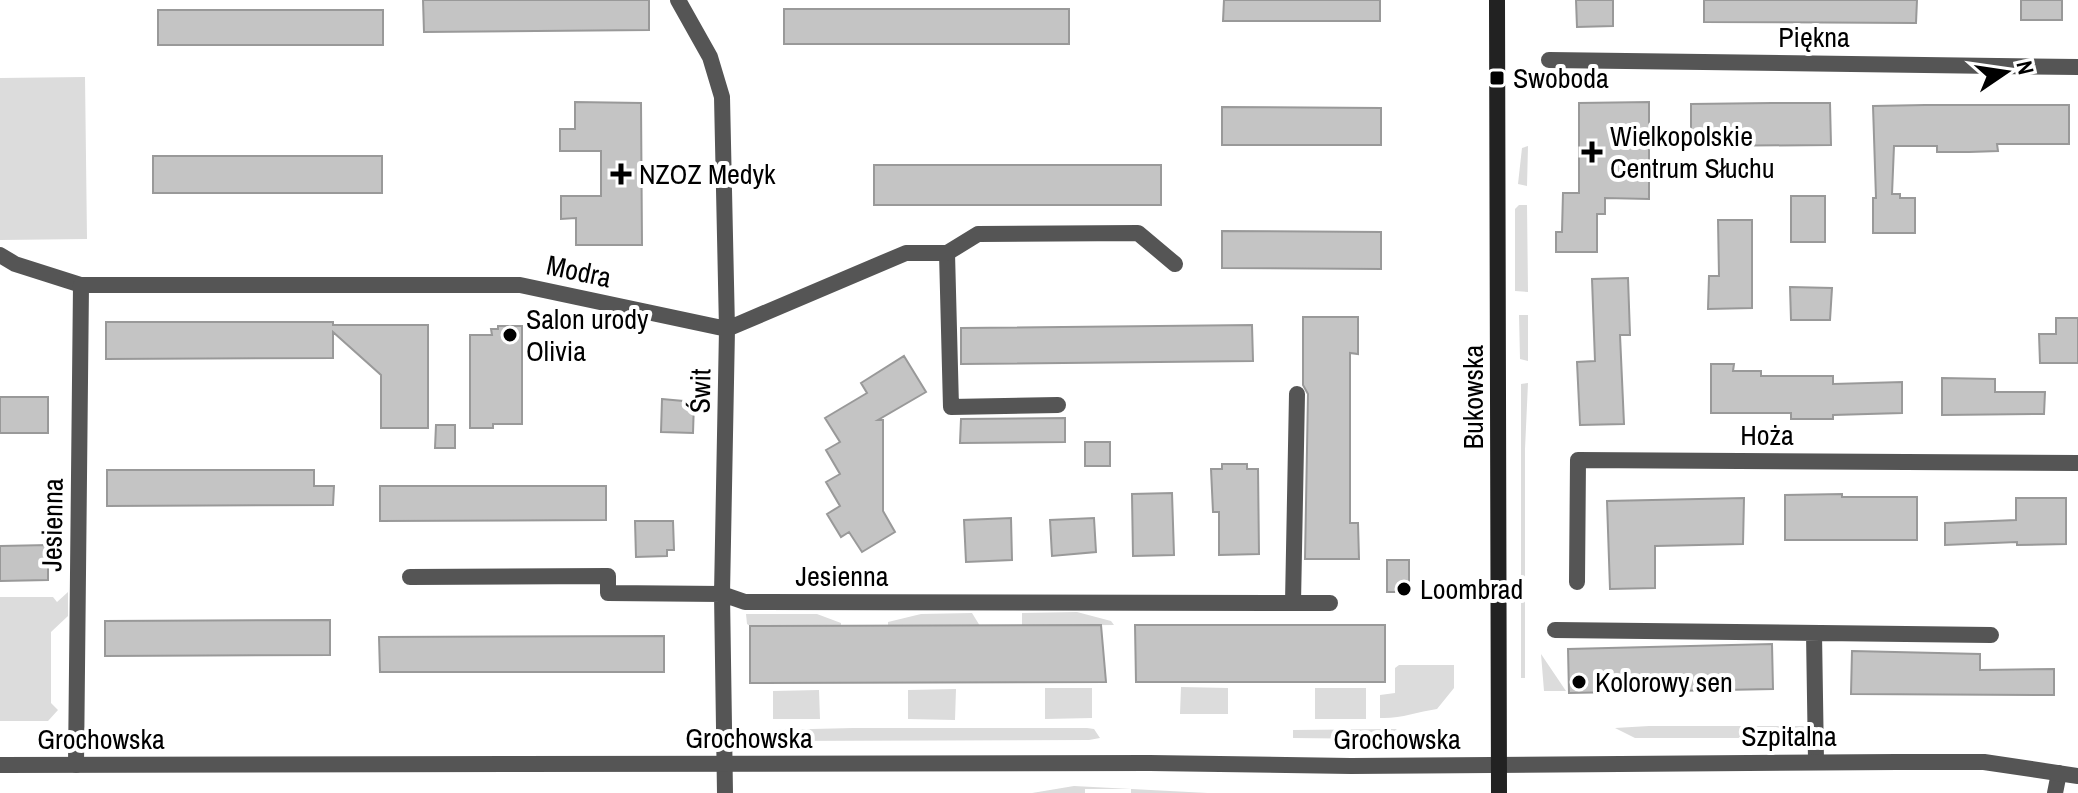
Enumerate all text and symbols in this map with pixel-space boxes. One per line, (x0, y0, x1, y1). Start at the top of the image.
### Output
street label: Piękna (1778, 18, 1850, 56)
north arrow (1966, 32, 2046, 112)
text: N (2009, 58, 2042, 77)
place label: Swoboda (1513, 59, 1609, 97)
marker: Swoboda (1488, 69, 1506, 87)
place label: Wielkopolskie Centrum Słuchu (1610, 117, 1775, 187)
marker: Wielkopolskie Centrum Słuchu (1581, 141, 1603, 163)
place label: NZOZ Medyk (639, 155, 776, 193)
marker: NZOZ Medyk (610, 163, 632, 185)
street label: Modra (543, 246, 615, 296)
place label: Salon urody Olivia (526, 300, 649, 370)
marker: Salon urody Olivia (501, 326, 519, 344)
street label: Bukowska (1454, 344, 1492, 449)
street label: Świt (681, 368, 719, 414)
street label: Hoża (1740, 416, 1794, 454)
street label: Jesienna (32, 478, 72, 572)
street label: Jesienna (795, 557, 889, 595)
place label: Loombrad (1420, 570, 1523, 608)
marker: Loombrad (1395, 580, 1413, 598)
place label: Kolorowy sen (1595, 663, 1733, 701)
marker: Kolorowy sen (1570, 673, 1588, 691)
street label: Szpitalna (1741, 717, 1837, 755)
street label: Grochowska (685, 719, 813, 757)
street label: Grochowska (37, 720, 165, 758)
street label: Grochowska (1333, 720, 1461, 758)

